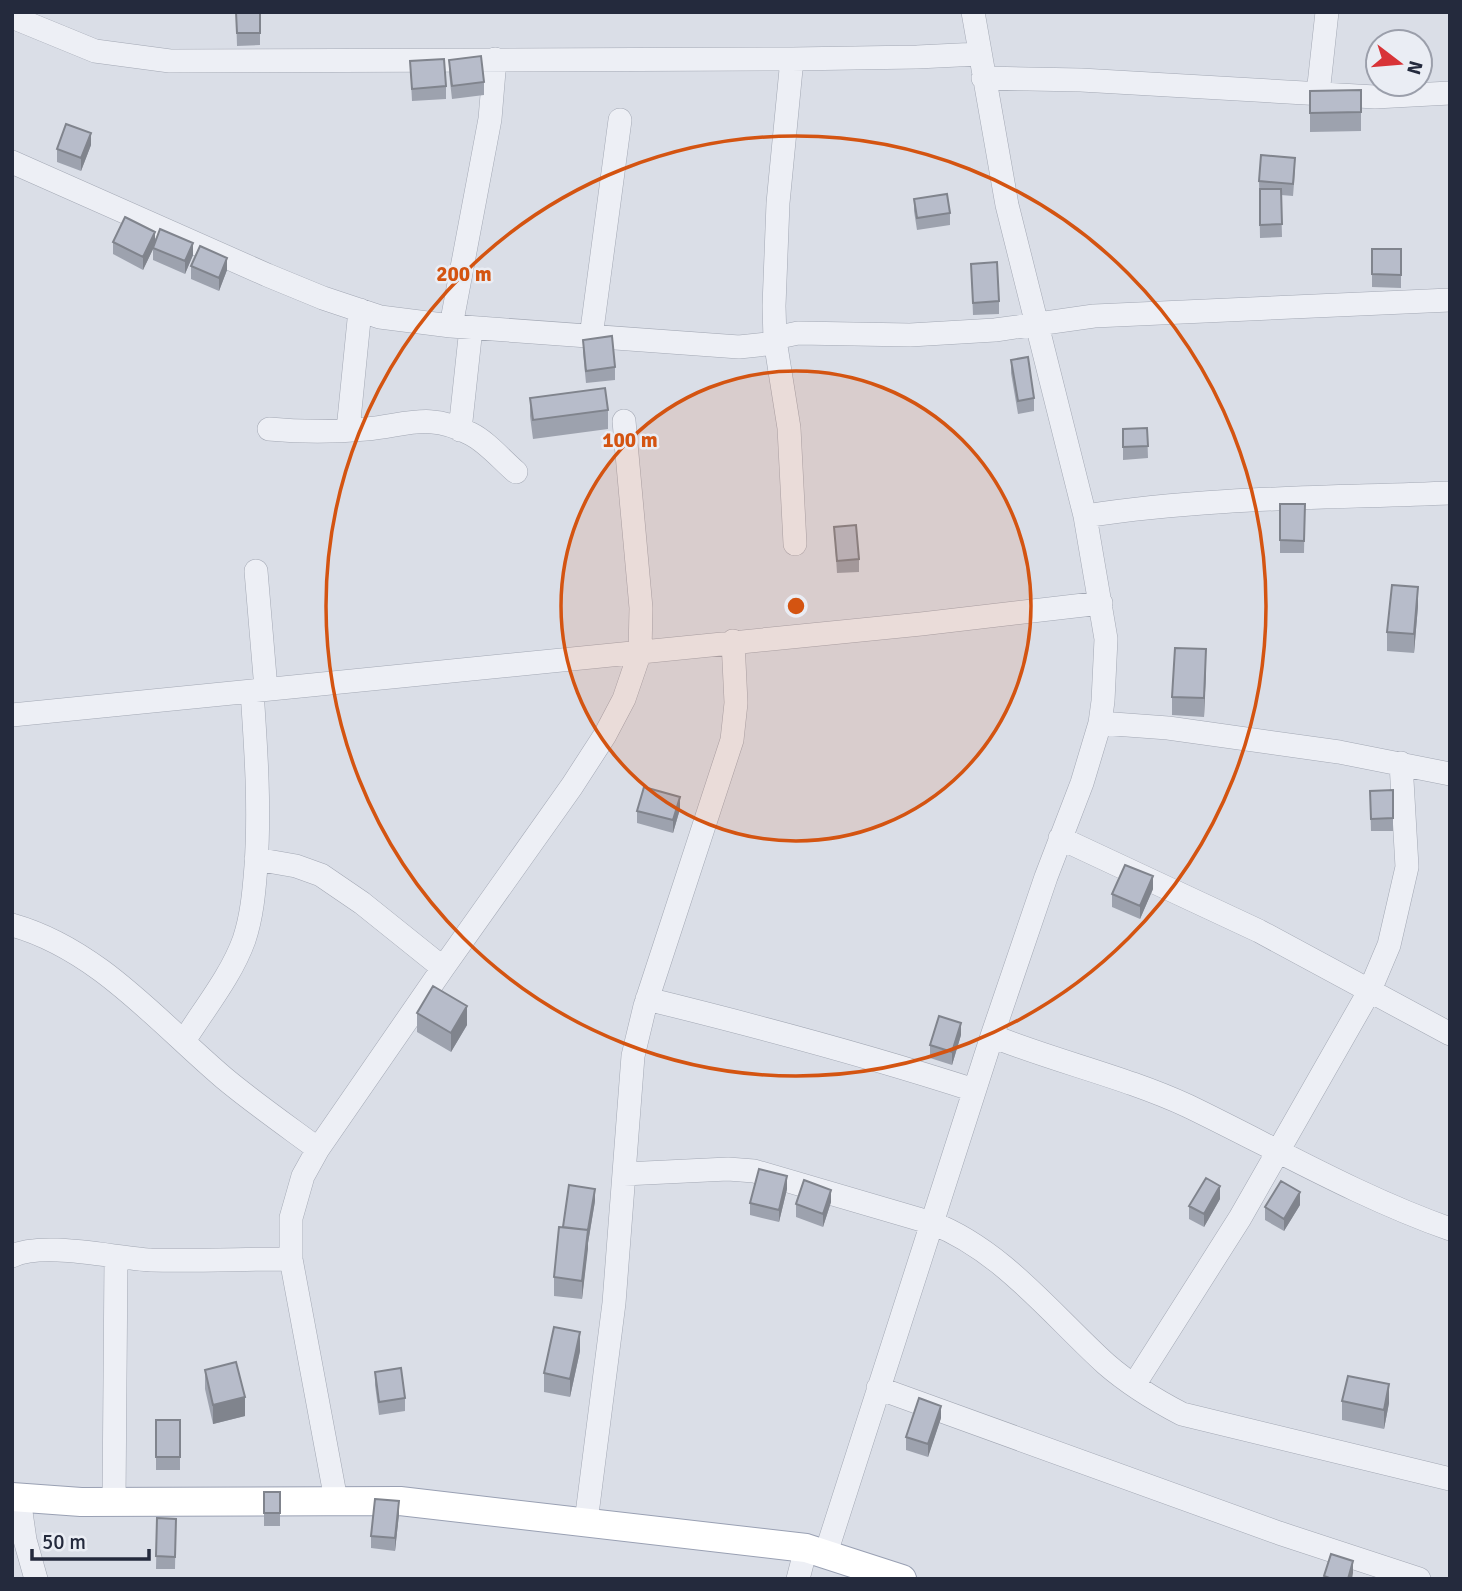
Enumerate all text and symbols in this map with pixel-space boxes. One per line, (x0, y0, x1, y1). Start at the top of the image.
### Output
north arrow (1364, 28, 1434, 98)
text: N (1401, 58, 1428, 77)
text: 200 m (436, 261, 492, 287)
text: 100 m (602, 427, 658, 453)
centre of rings (784, 594, 808, 618)
scale bar (32, 1518, 149, 1562)
text: 50 m (42, 1529, 86, 1555)

